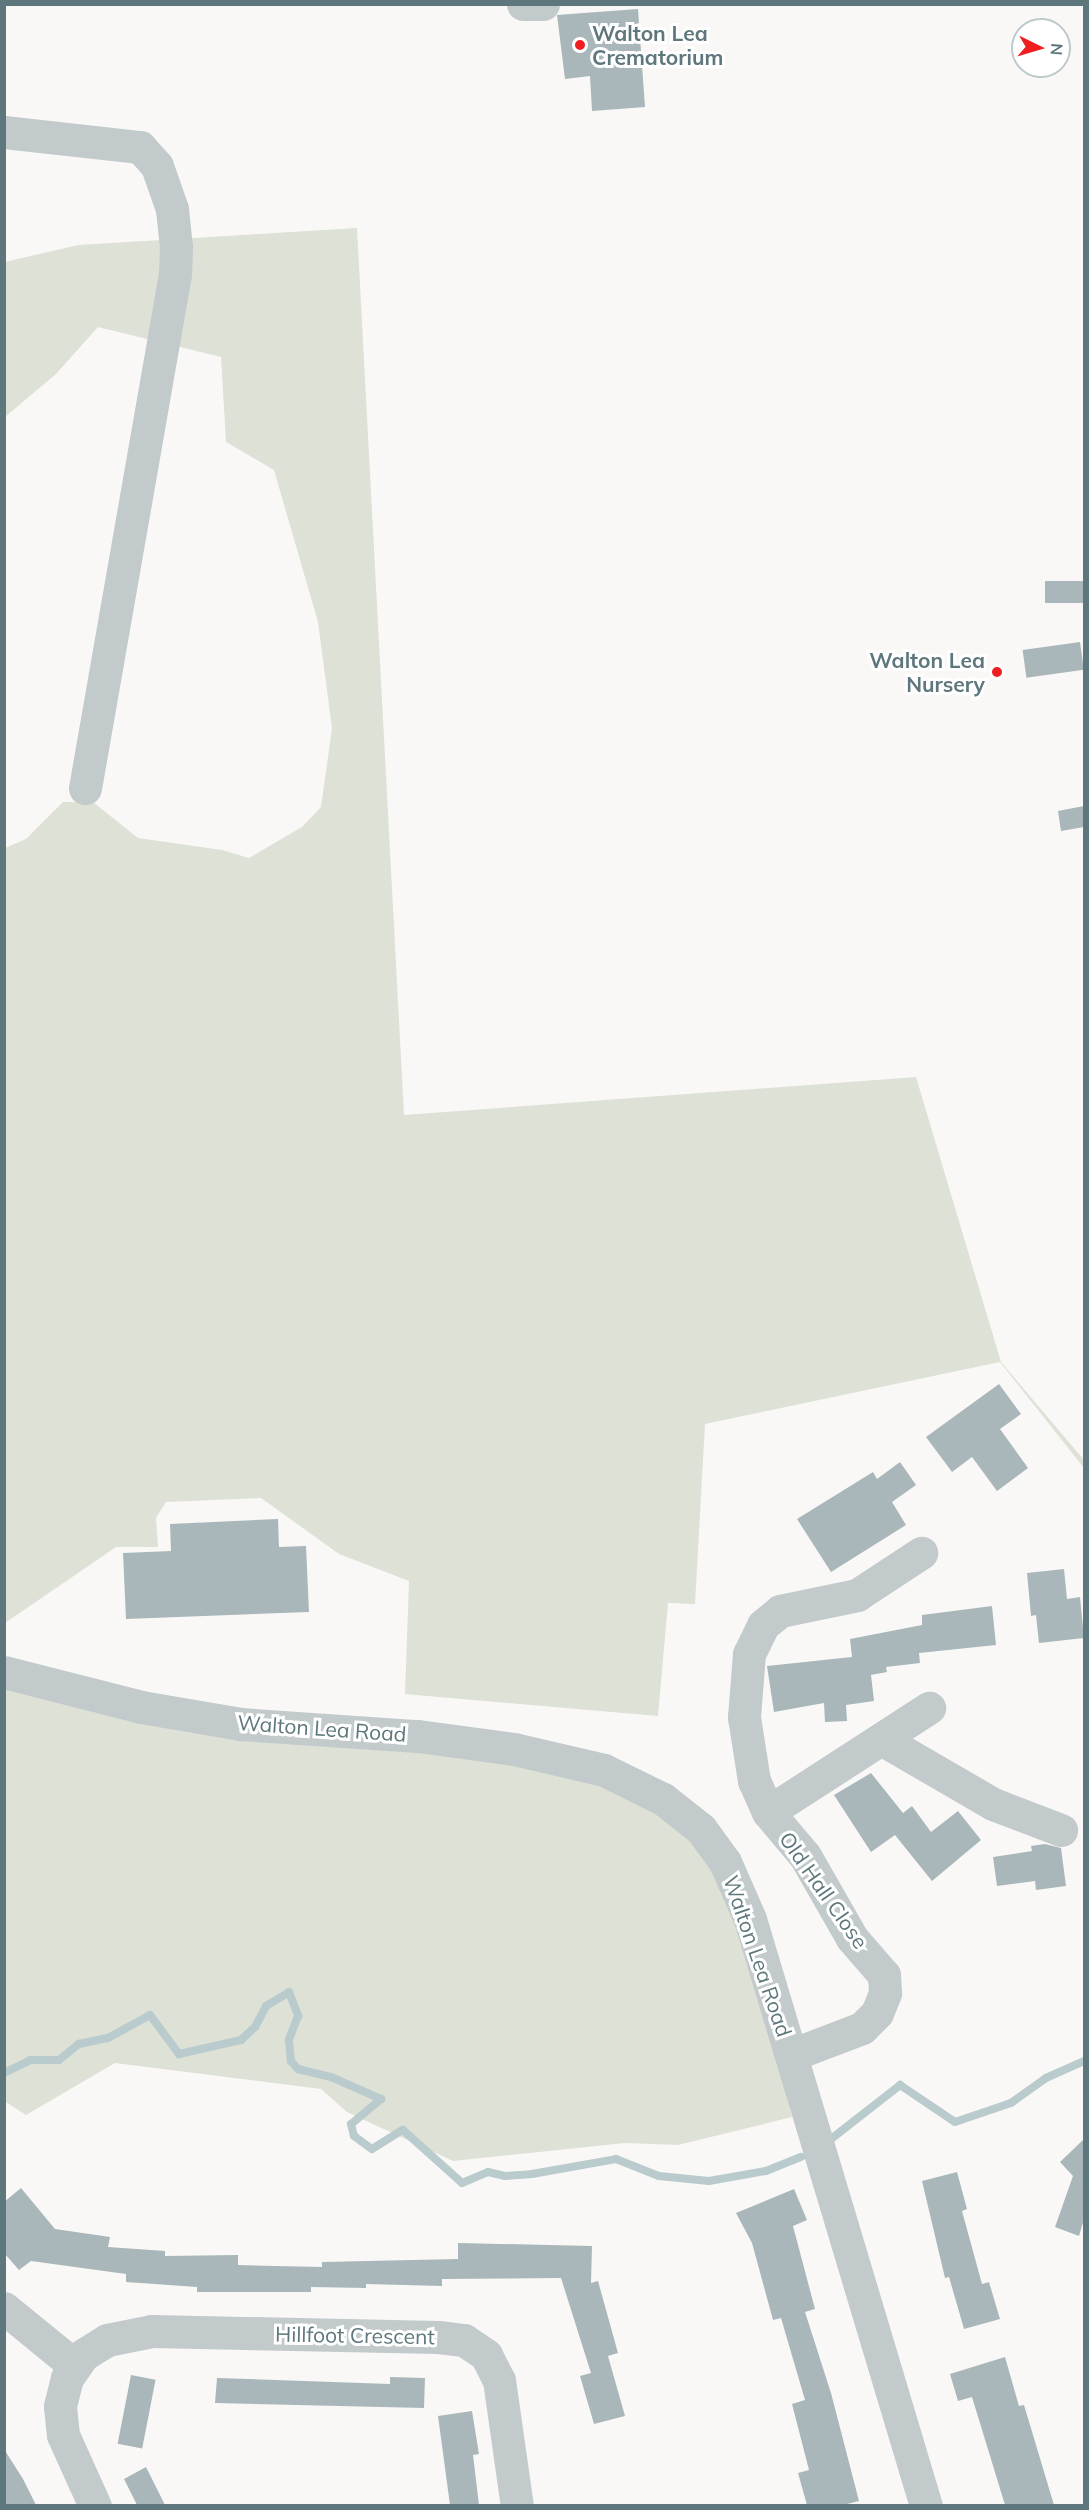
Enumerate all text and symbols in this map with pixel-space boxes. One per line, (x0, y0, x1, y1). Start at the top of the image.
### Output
north arrow (1011, 18, 1071, 78)
place label: Walton Lea Crematorium (592, 20, 723, 70)
marker: Walton Lea Crematorium (573, 38, 587, 52)
text: N (1046, 42, 1067, 56)
place label: Walton Lea Nursery (869, 647, 985, 697)
marker: Walton Lea Nursery (990, 665, 1004, 679)
street label: Walton Lea Road (237, 1710, 407, 1746)
street label: Old Hall Close (774, 1827, 874, 1953)
street label: Walton Lea Road (719, 1872, 797, 2040)
street label: Hillfoot Crescent (275, 2321, 435, 2349)

